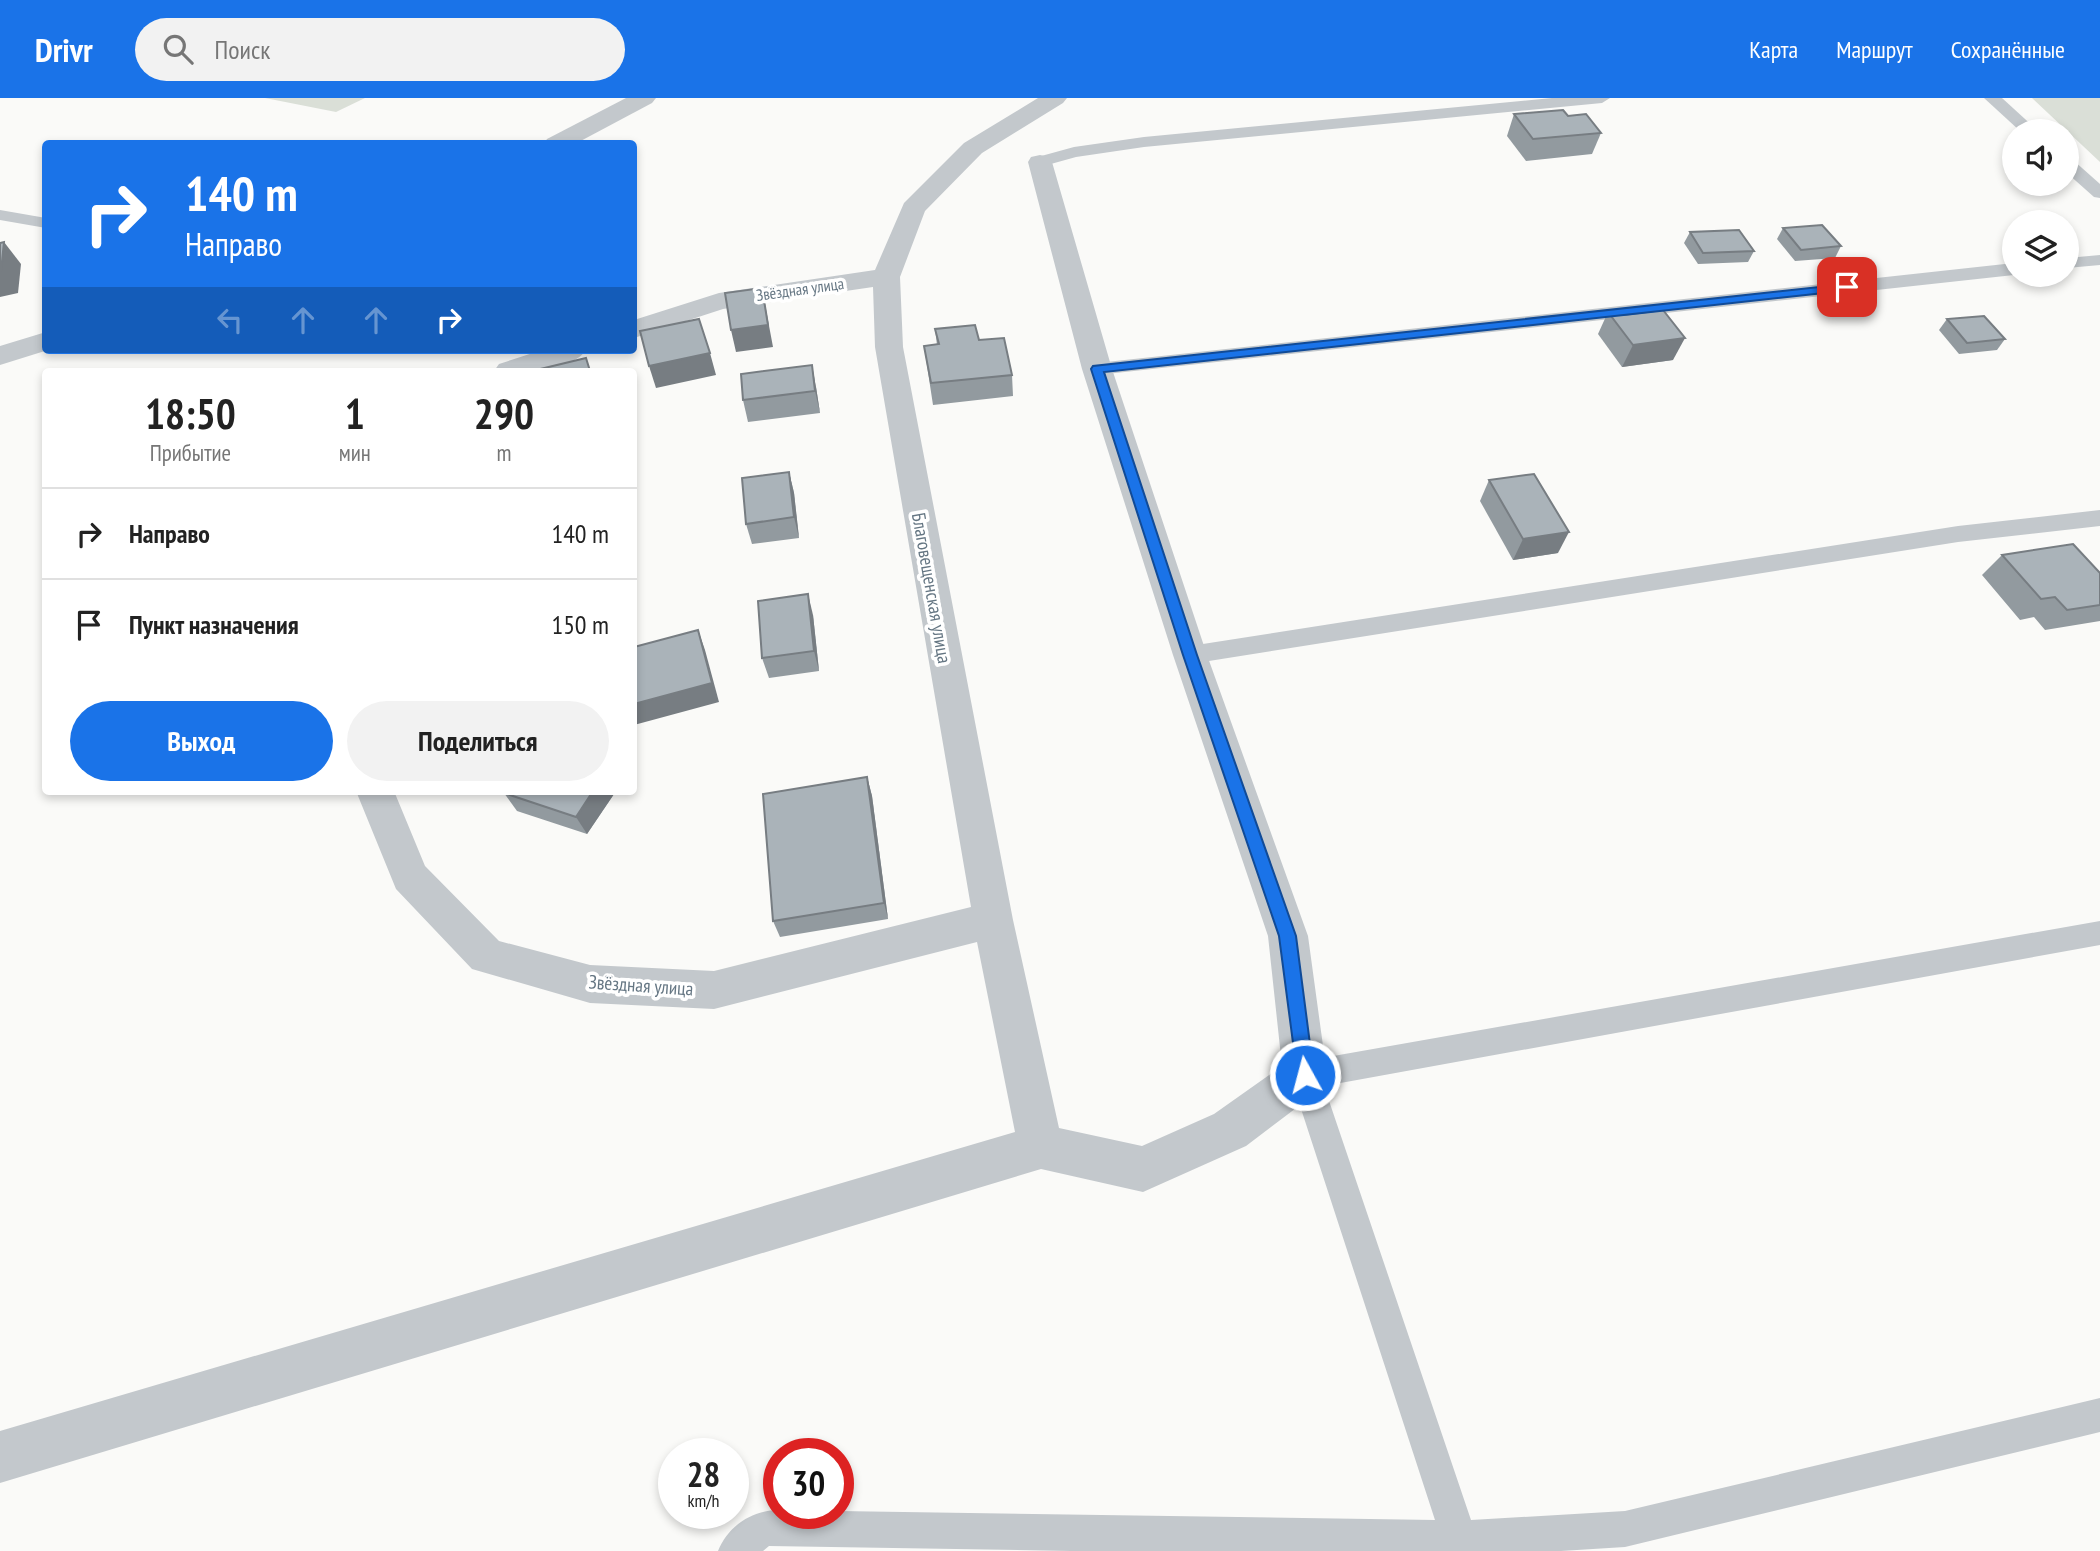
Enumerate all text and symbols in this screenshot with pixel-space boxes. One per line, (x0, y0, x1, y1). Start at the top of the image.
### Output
search box (135, 18, 625, 81)
text: Drivr (35, 28, 93, 71)
icon: search (159, 30, 197, 68)
text: Поиск (215, 33, 270, 66)
text: Карта (1749, 34, 1798, 65)
text: Маршрут (1836, 34, 1913, 65)
text: Сохранённые (1951, 34, 2065, 65)
map controls (2002, 119, 2079, 287)
button: sound (2002, 119, 2079, 196)
text: 140 m (185, 161, 298, 225)
icon: right (70, 168, 161, 259)
button: layers (2002, 210, 2079, 287)
text: Направо (185, 223, 282, 265)
pin (1817, 257, 1877, 317)
icon: arrive (1828, 268, 1866, 306)
street label: Звёздная улица (755, 273, 845, 305)
icon: left (211, 301, 249, 339)
icon: ahead (284, 301, 322, 339)
icon: ahead (357, 301, 395, 339)
icon: right (430, 301, 468, 339)
text: 18:50 (145, 386, 236, 441)
text: 1 (345, 386, 365, 441)
text: 290 (474, 386, 534, 441)
text: Прибытие (150, 438, 231, 467)
text: мин (339, 438, 371, 467)
text: m (496, 438, 511, 467)
street label: Благовещенская улица (907, 511, 957, 665)
icon: right (70, 515, 108, 553)
text: Направо (129, 517, 210, 550)
text: 140 m (551, 517, 609, 550)
icon: arrive (70, 606, 108, 644)
text: Пункт назначения (129, 608, 299, 641)
text: 150 m (551, 608, 609, 641)
button: Выход (70, 701, 333, 781)
button: Поделиться (347, 701, 609, 781)
street label: Звёздная улица (588, 969, 694, 1001)
position arrow (1268, 1038, 1342, 1112)
speed limit sign: 30 (763, 1438, 854, 1529)
text: 28 (687, 1451, 720, 1497)
text: km/h (688, 1489, 719, 1512)

